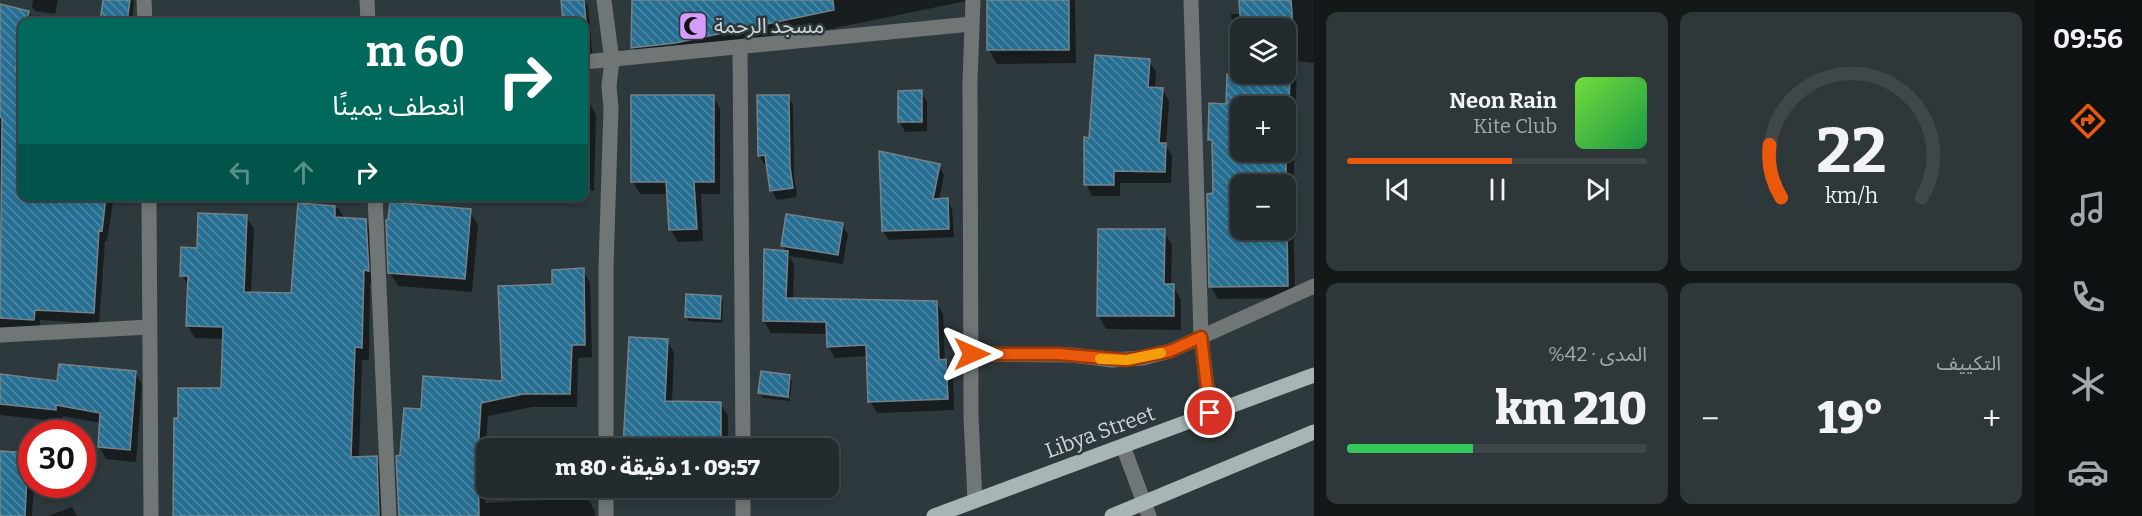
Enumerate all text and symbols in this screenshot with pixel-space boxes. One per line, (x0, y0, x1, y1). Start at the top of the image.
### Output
mosque icon: مسجد الرحمة (677, 10, 709, 42)
place label: مسجد الرحمة (714, 13, 824, 39)
map controls (1230, 18, 1296, 240)
button: layers (1230, 18, 1296, 84)
text: 09:56 (2053, 23, 2123, 55)
text: 60 m (366, 27, 465, 77)
icon: right (486, 42, 564, 120)
text: Neon Rain (1449, 87, 1557, 114)
text: انعطف يمينًا (332, 90, 465, 122)
button: + (1230, 96, 1296, 162)
icon: directions (2067, 100, 2109, 142)
text: Kite Club (1473, 114, 1557, 138)
text: 22 (1816, 115, 1886, 190)
icon: left (224, 156, 257, 189)
icon: ahead (287, 156, 320, 189)
icon: right (350, 156, 383, 189)
icon: previous (1381, 173, 1414, 206)
icon: pause (1481, 173, 1514, 206)
icon: next (1581, 173, 1614, 206)
button: − (1230, 174, 1296, 240)
text: km/h (1824, 184, 1878, 210)
icon: music (2067, 188, 2109, 230)
icon: phone (2067, 276, 2109, 318)
position arrow (940, 322, 1004, 386)
text: المدى · 42% (1548, 342, 1647, 366)
text: التكييف (1937, 351, 2001, 375)
icon: climate (2067, 363, 2109, 405)
text: 210 km (1495, 382, 1647, 436)
pin (1184, 387, 1235, 438)
text: 19° (1818, 391, 1884, 445)
icon: arrive (1193, 396, 1226, 429)
text: − (1701, 399, 1719, 439)
text: + (1982, 399, 2001, 439)
street label: Libya Street (1042, 400, 1159, 464)
speed limit sign: 30 (18, 420, 96, 498)
icon: car (2067, 451, 2109, 493)
text: 09:57 · 1 دقيقة · 80 m (555, 454, 760, 481)

